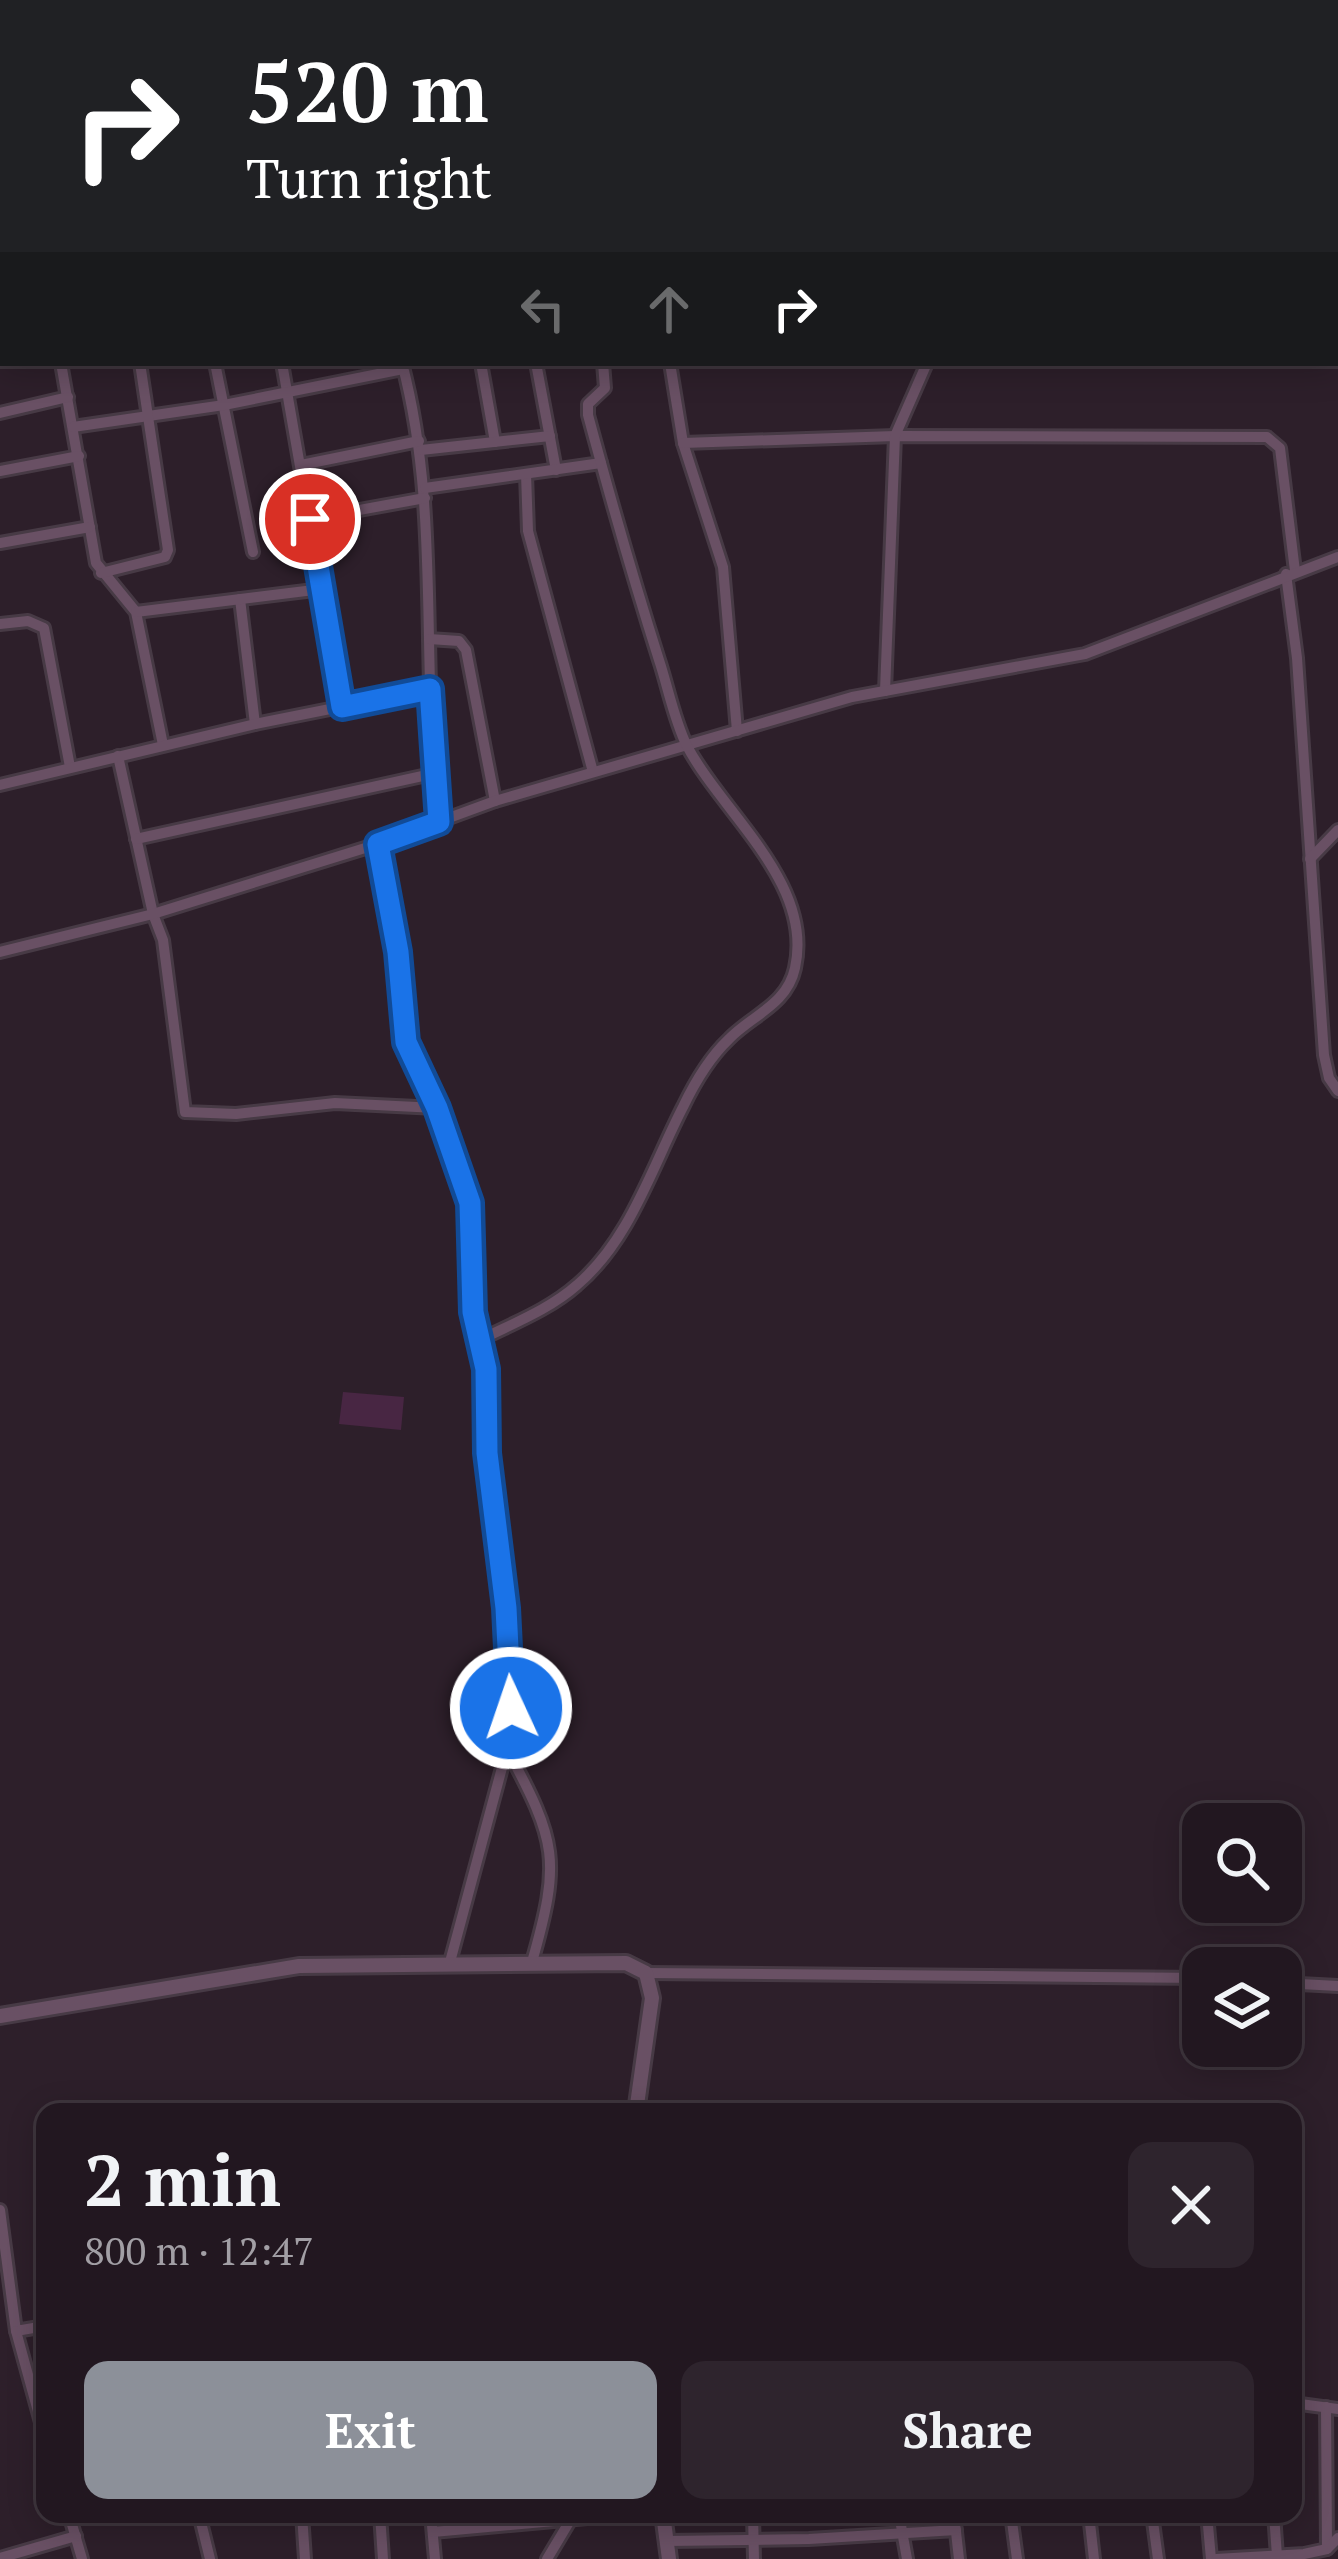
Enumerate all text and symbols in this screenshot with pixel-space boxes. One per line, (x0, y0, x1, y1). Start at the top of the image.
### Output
text: 520 m (246, 35, 489, 146)
icon: right (48, 48, 204, 204)
text: Turn right (246, 142, 492, 213)
icon: left (510, 276, 576, 342)
icon: ahead (636, 276, 702, 342)
icon: right (762, 276, 828, 342)
pin (259, 468, 361, 570)
icon: arrive (277, 486, 343, 552)
position arrow (448, 1645, 574, 1771)
map controls (1182, 1803, 1302, 2067)
button: search (1182, 1803, 1302, 1923)
button: layers (1182, 1947, 1302, 2067)
text: 2 min (84, 2131, 281, 2227)
button: close (1128, 2142, 1254, 2268)
text: 800 m · 12:47 (84, 2224, 314, 2276)
button: Exit (84, 2361, 657, 2499)
button: Share (681, 2361, 1254, 2499)

